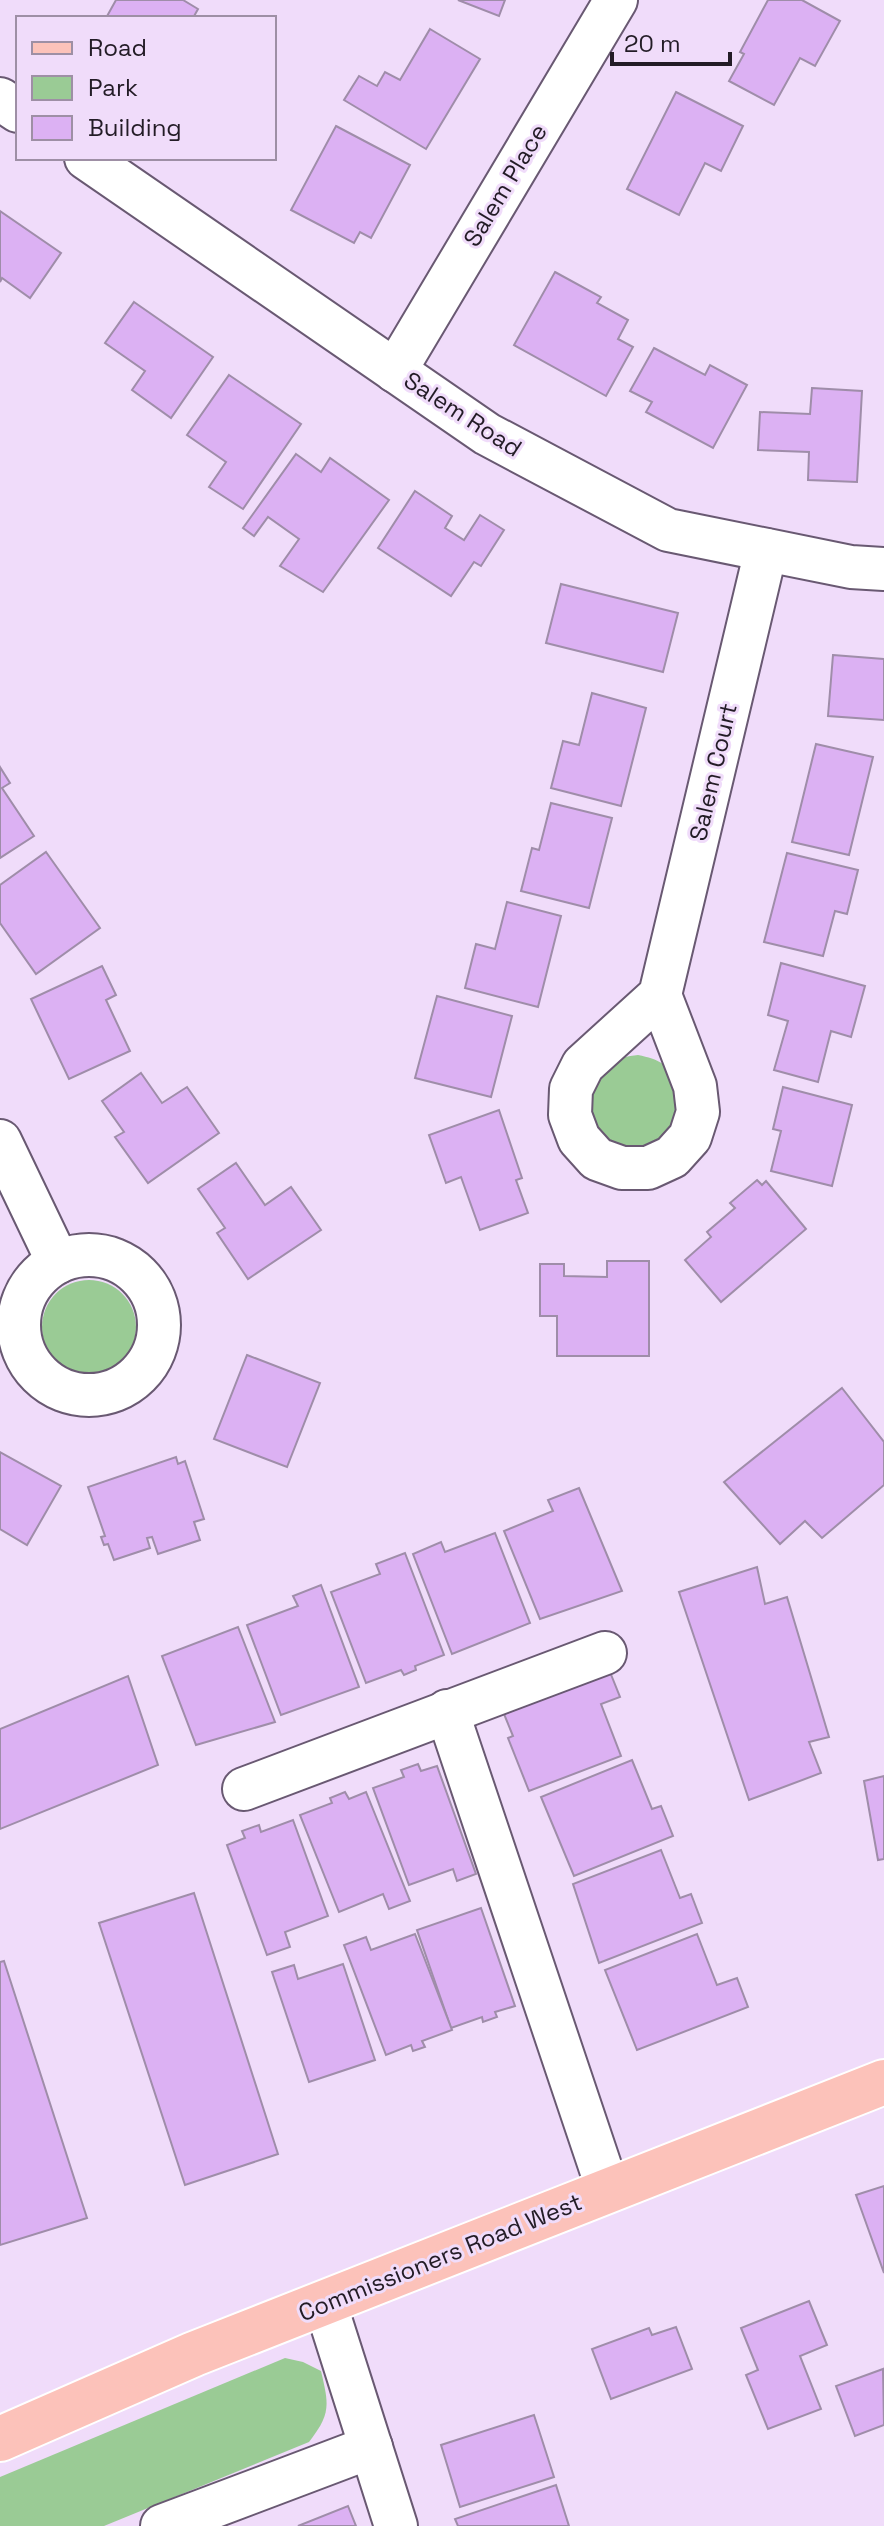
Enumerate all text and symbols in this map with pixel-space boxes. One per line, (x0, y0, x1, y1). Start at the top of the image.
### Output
legend (16, 16, 276, 160)
scale bar (612, 16, 730, 66)
text: 20 m (624, 28, 681, 59)
text: Road (88, 32, 147, 63)
text: Park (88, 72, 138, 103)
text: Building (88, 112, 182, 143)
street label: Salem Place (456, 118, 554, 252)
street label: Salem Road (398, 364, 528, 464)
street label: Salem Court (682, 700, 744, 844)
street label: Commissioners Road West (294, 2186, 586, 2328)

